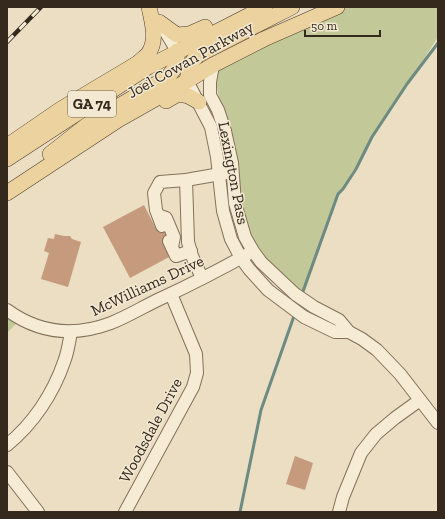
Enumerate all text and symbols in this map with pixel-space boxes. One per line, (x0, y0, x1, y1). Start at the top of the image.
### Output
scale bar (305, 12, 380, 38)
street label: Joel Cowan Parkway (124, 16, 257, 102)
text: 50 m (311, 19, 338, 33)
road number: GA 74 (68, 91, 116, 117)
street label: Lexington Pass (214, 120, 253, 226)
street label: McWilliams Drive (88, 251, 207, 320)
street label: Woodsdale Drive (115, 375, 186, 486)

